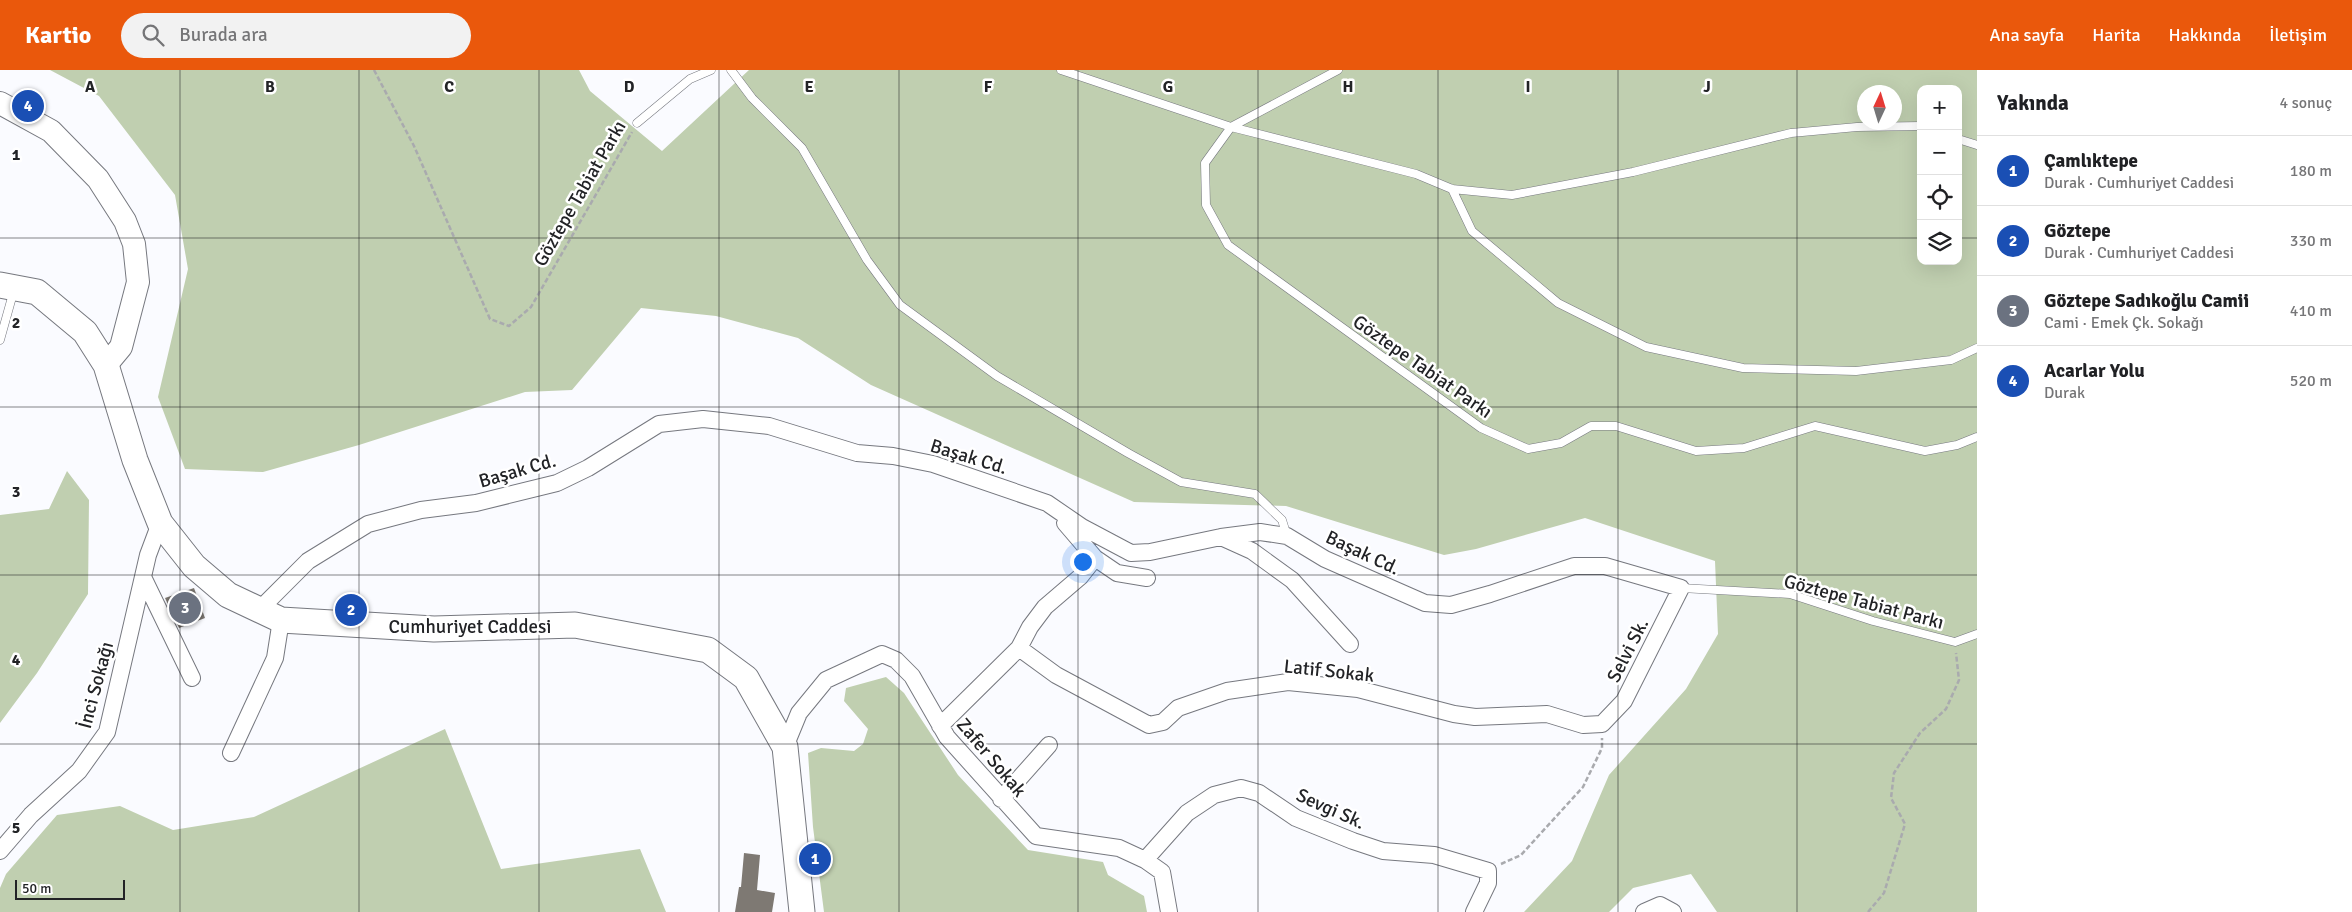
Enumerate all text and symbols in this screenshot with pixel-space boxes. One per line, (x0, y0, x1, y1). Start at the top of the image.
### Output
search box (121, 13, 471, 58)
text: Kartio (25, 20, 91, 50)
icon: search (139, 21, 167, 49)
text: Burada ara (179, 23, 268, 47)
text: Ana sayfa (1990, 24, 2064, 46)
text: Harita (2092, 24, 2141, 46)
text: Hakkında (2169, 24, 2241, 46)
text: İletişim (2269, 24, 2327, 46)
text: A (85, 77, 96, 97)
text: B (265, 77, 275, 97)
text: C (444, 77, 454, 97)
text: D (624, 77, 635, 97)
text: E (804, 77, 814, 97)
text: F (984, 77, 993, 97)
text: G (1163, 77, 1173, 97)
text: H (1343, 77, 1353, 97)
text: I (1525, 77, 1531, 97)
text: J (1703, 77, 1711, 97)
north arrow (1857, 85, 1902, 130)
map controls (1917, 85, 1962, 265)
button: + (1917, 85, 1962, 130)
pin: 4 (12, 87, 44, 125)
text: Yakında (1997, 90, 2069, 116)
text: 4 sonuç (2280, 93, 2332, 113)
street label: Göztepe Tabiat Parkı (528, 116, 631, 271)
button: − (1917, 130, 1962, 175)
text: 1 (12, 145, 21, 165)
text: Çamlıktepe (2044, 149, 2138, 173)
text: 1 (2009, 161, 2017, 181)
text: 180 m (2290, 161, 2332, 181)
text: Durak · Cumhuriyet Caddesi (2044, 173, 2234, 193)
button: locate (1917, 175, 1962, 220)
text: Göztepe (2044, 219, 2111, 243)
button: layers (1917, 220, 1962, 265)
text: 2 (2009, 231, 2017, 251)
text: 330 m (2290, 231, 2332, 251)
text: Durak · Cumhuriyet Caddesi (2044, 243, 2234, 263)
text: Göztepe Sadıkoğlu Camii (2044, 289, 2249, 313)
text: 3 (2009, 301, 2017, 321)
text: 410 m (2290, 301, 2332, 321)
street label: Göztepe Tabiat Parkı (1348, 310, 1497, 424)
text: 2 (12, 313, 20, 333)
text: Cami · Emek Çk. Sokağı (2044, 313, 2204, 333)
text: Acarlar Yolu (2044, 359, 2145, 383)
text: 4 (2009, 371, 2017, 391)
text: 520 m (2290, 371, 2332, 391)
text: Durak (2044, 383, 2085, 403)
street label: Başak Cd. (927, 434, 1010, 480)
street label: Başak Cd. (476, 449, 559, 493)
text: 3 (12, 482, 20, 502)
street label: Başak Cd. (1322, 525, 1404, 581)
your location (1070, 549, 1096, 575)
street label: Göztepe Tabiat Parkı (1781, 569, 1946, 635)
pin: 3 (169, 589, 201, 627)
pin: 2 (335, 591, 367, 629)
street label: Selvi Sk. (1602, 614, 1654, 686)
street label: Cumhuriyet Caddesi (389, 615, 551, 639)
street label: İnci Sokağı (73, 639, 119, 731)
text: 4 (12, 650, 21, 670)
street label: Latif Sokak (1283, 654, 1376, 688)
street label: Zafer Sokak (951, 713, 1032, 802)
street label: Sevgi Sk. (1292, 783, 1369, 835)
text: 5 (12, 818, 20, 838)
pin: 1 (799, 840, 831, 878)
scale bar (15, 877, 125, 900)
text: 50 m (22, 880, 51, 897)

